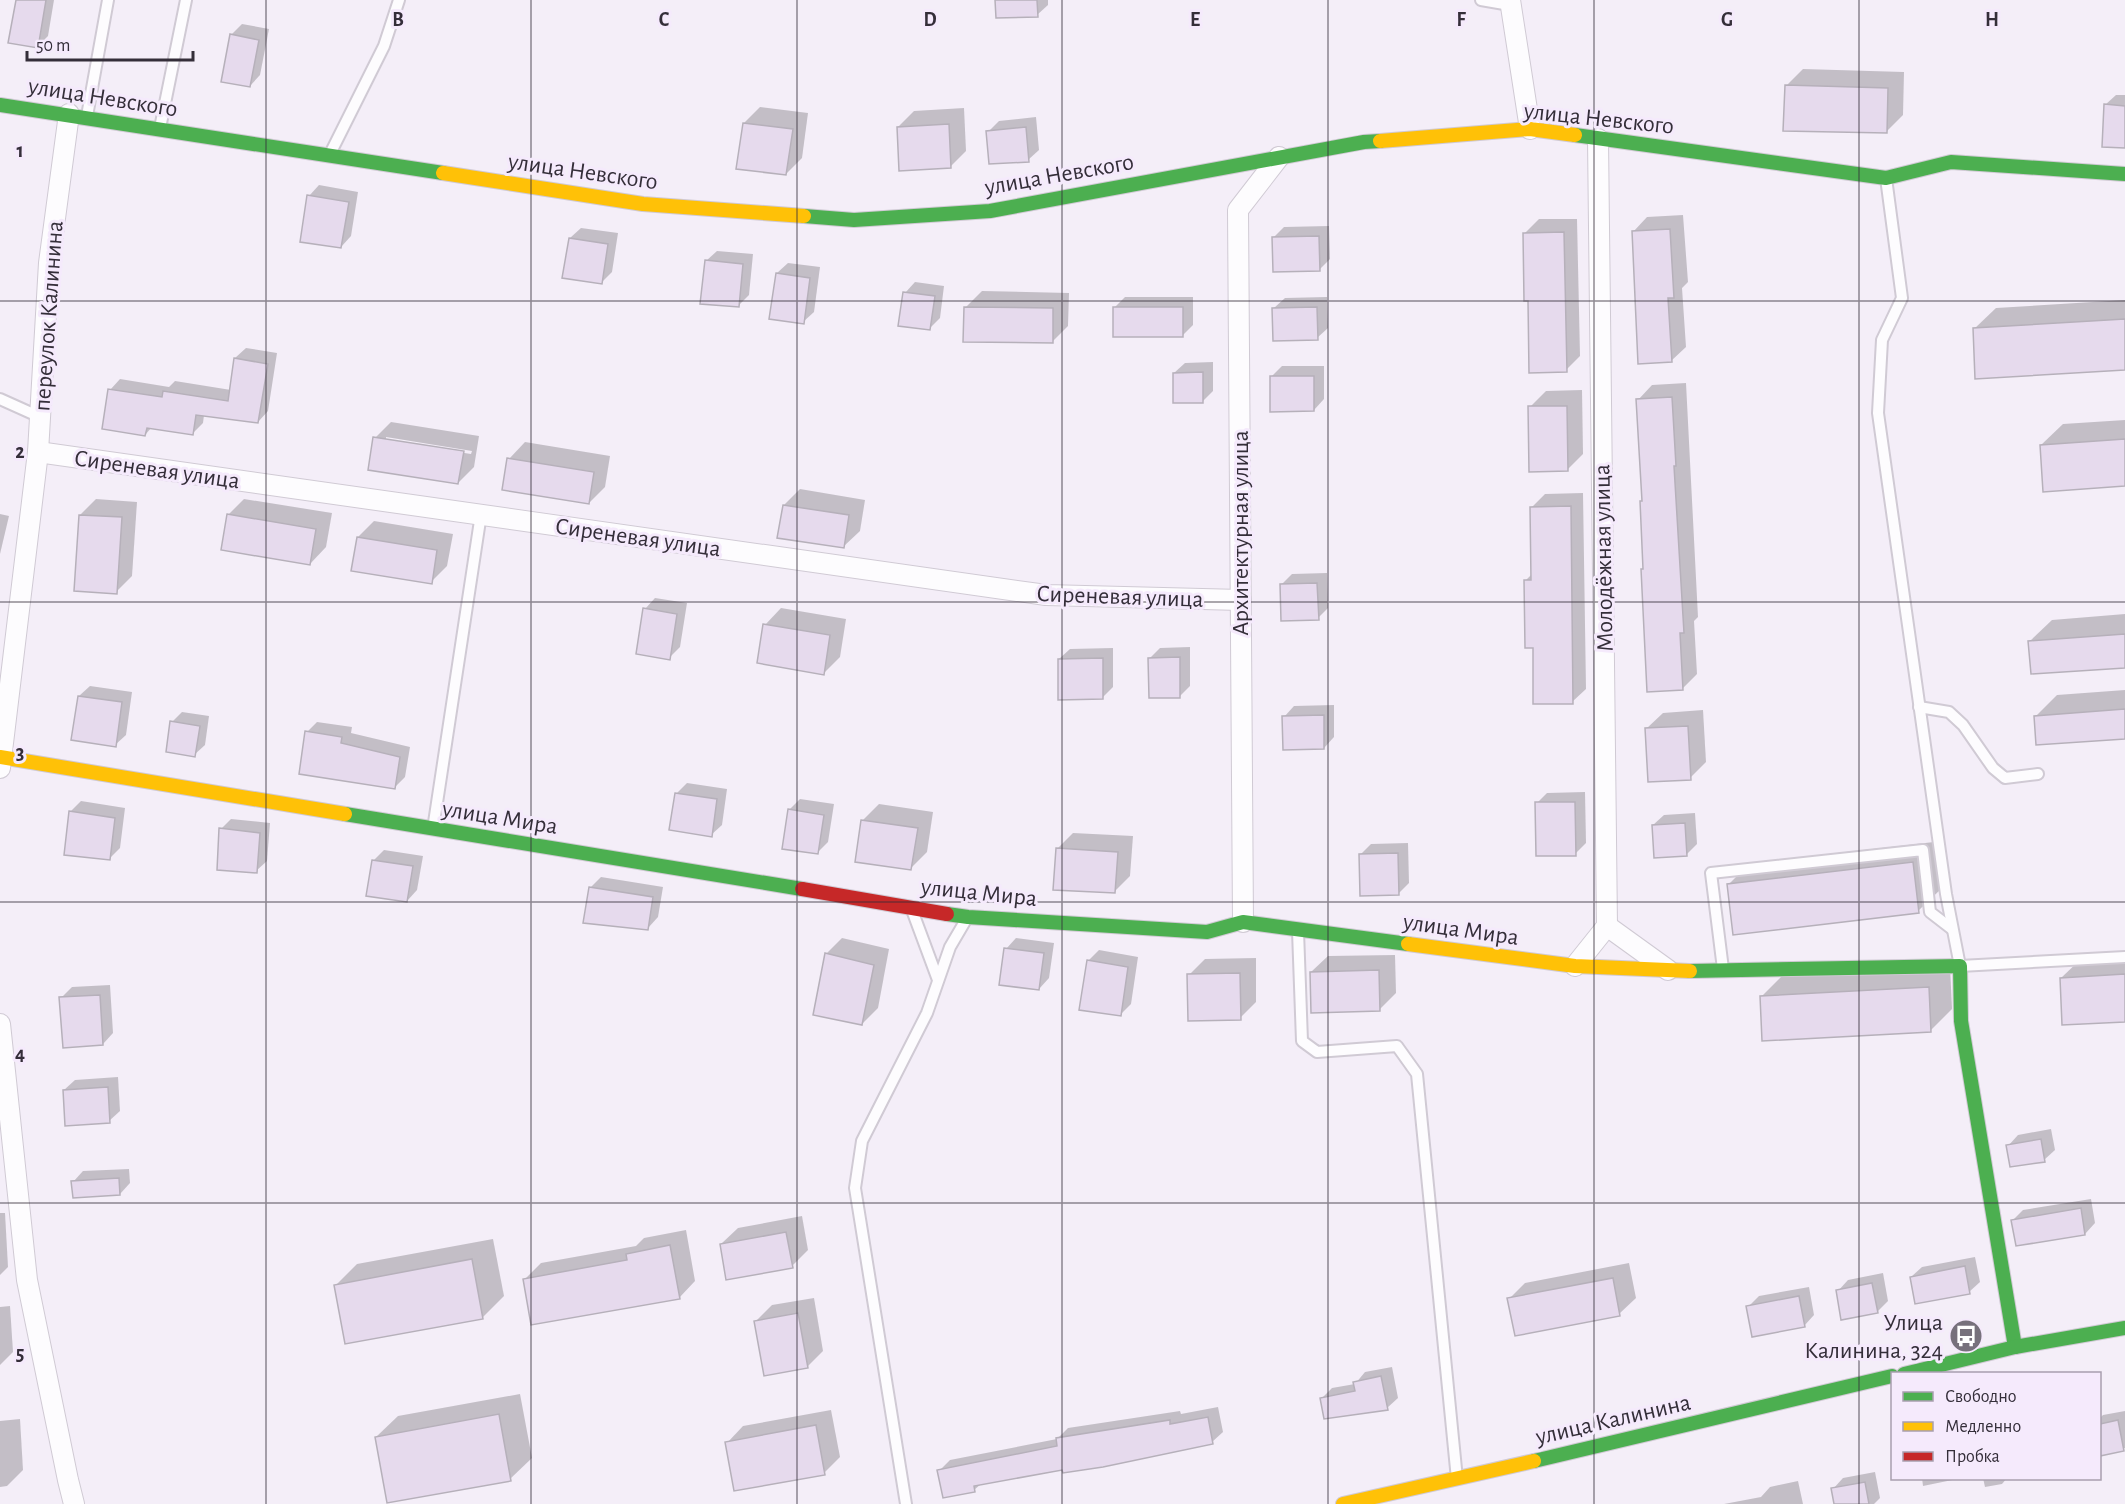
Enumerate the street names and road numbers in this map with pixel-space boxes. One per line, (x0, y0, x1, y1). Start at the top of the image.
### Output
street label: улица Невского (26, 74, 179, 122)
street label: улица Невского (1522, 99, 1675, 139)
street label: улица Невского (506, 149, 659, 194)
street label: улица Невского (982, 150, 1135, 200)
street label: переулок Калинина (30, 220, 68, 412)
street label: Архитектурная улица (1229, 430, 1253, 636)
street label: Сиреневая улица (73, 446, 241, 493)
street label: Молодёжная улица (1590, 464, 1618, 652)
street label: Сиреневая улица (554, 514, 722, 561)
street label: Сиреневая улица (1036, 582, 1204, 612)
street label: улица Мира (439, 797, 559, 839)
street label: улица Мира (919, 875, 1038, 911)
street label: улица Мира (1401, 910, 1520, 950)
street label: улица Калинина (1533, 1390, 1693, 1450)

